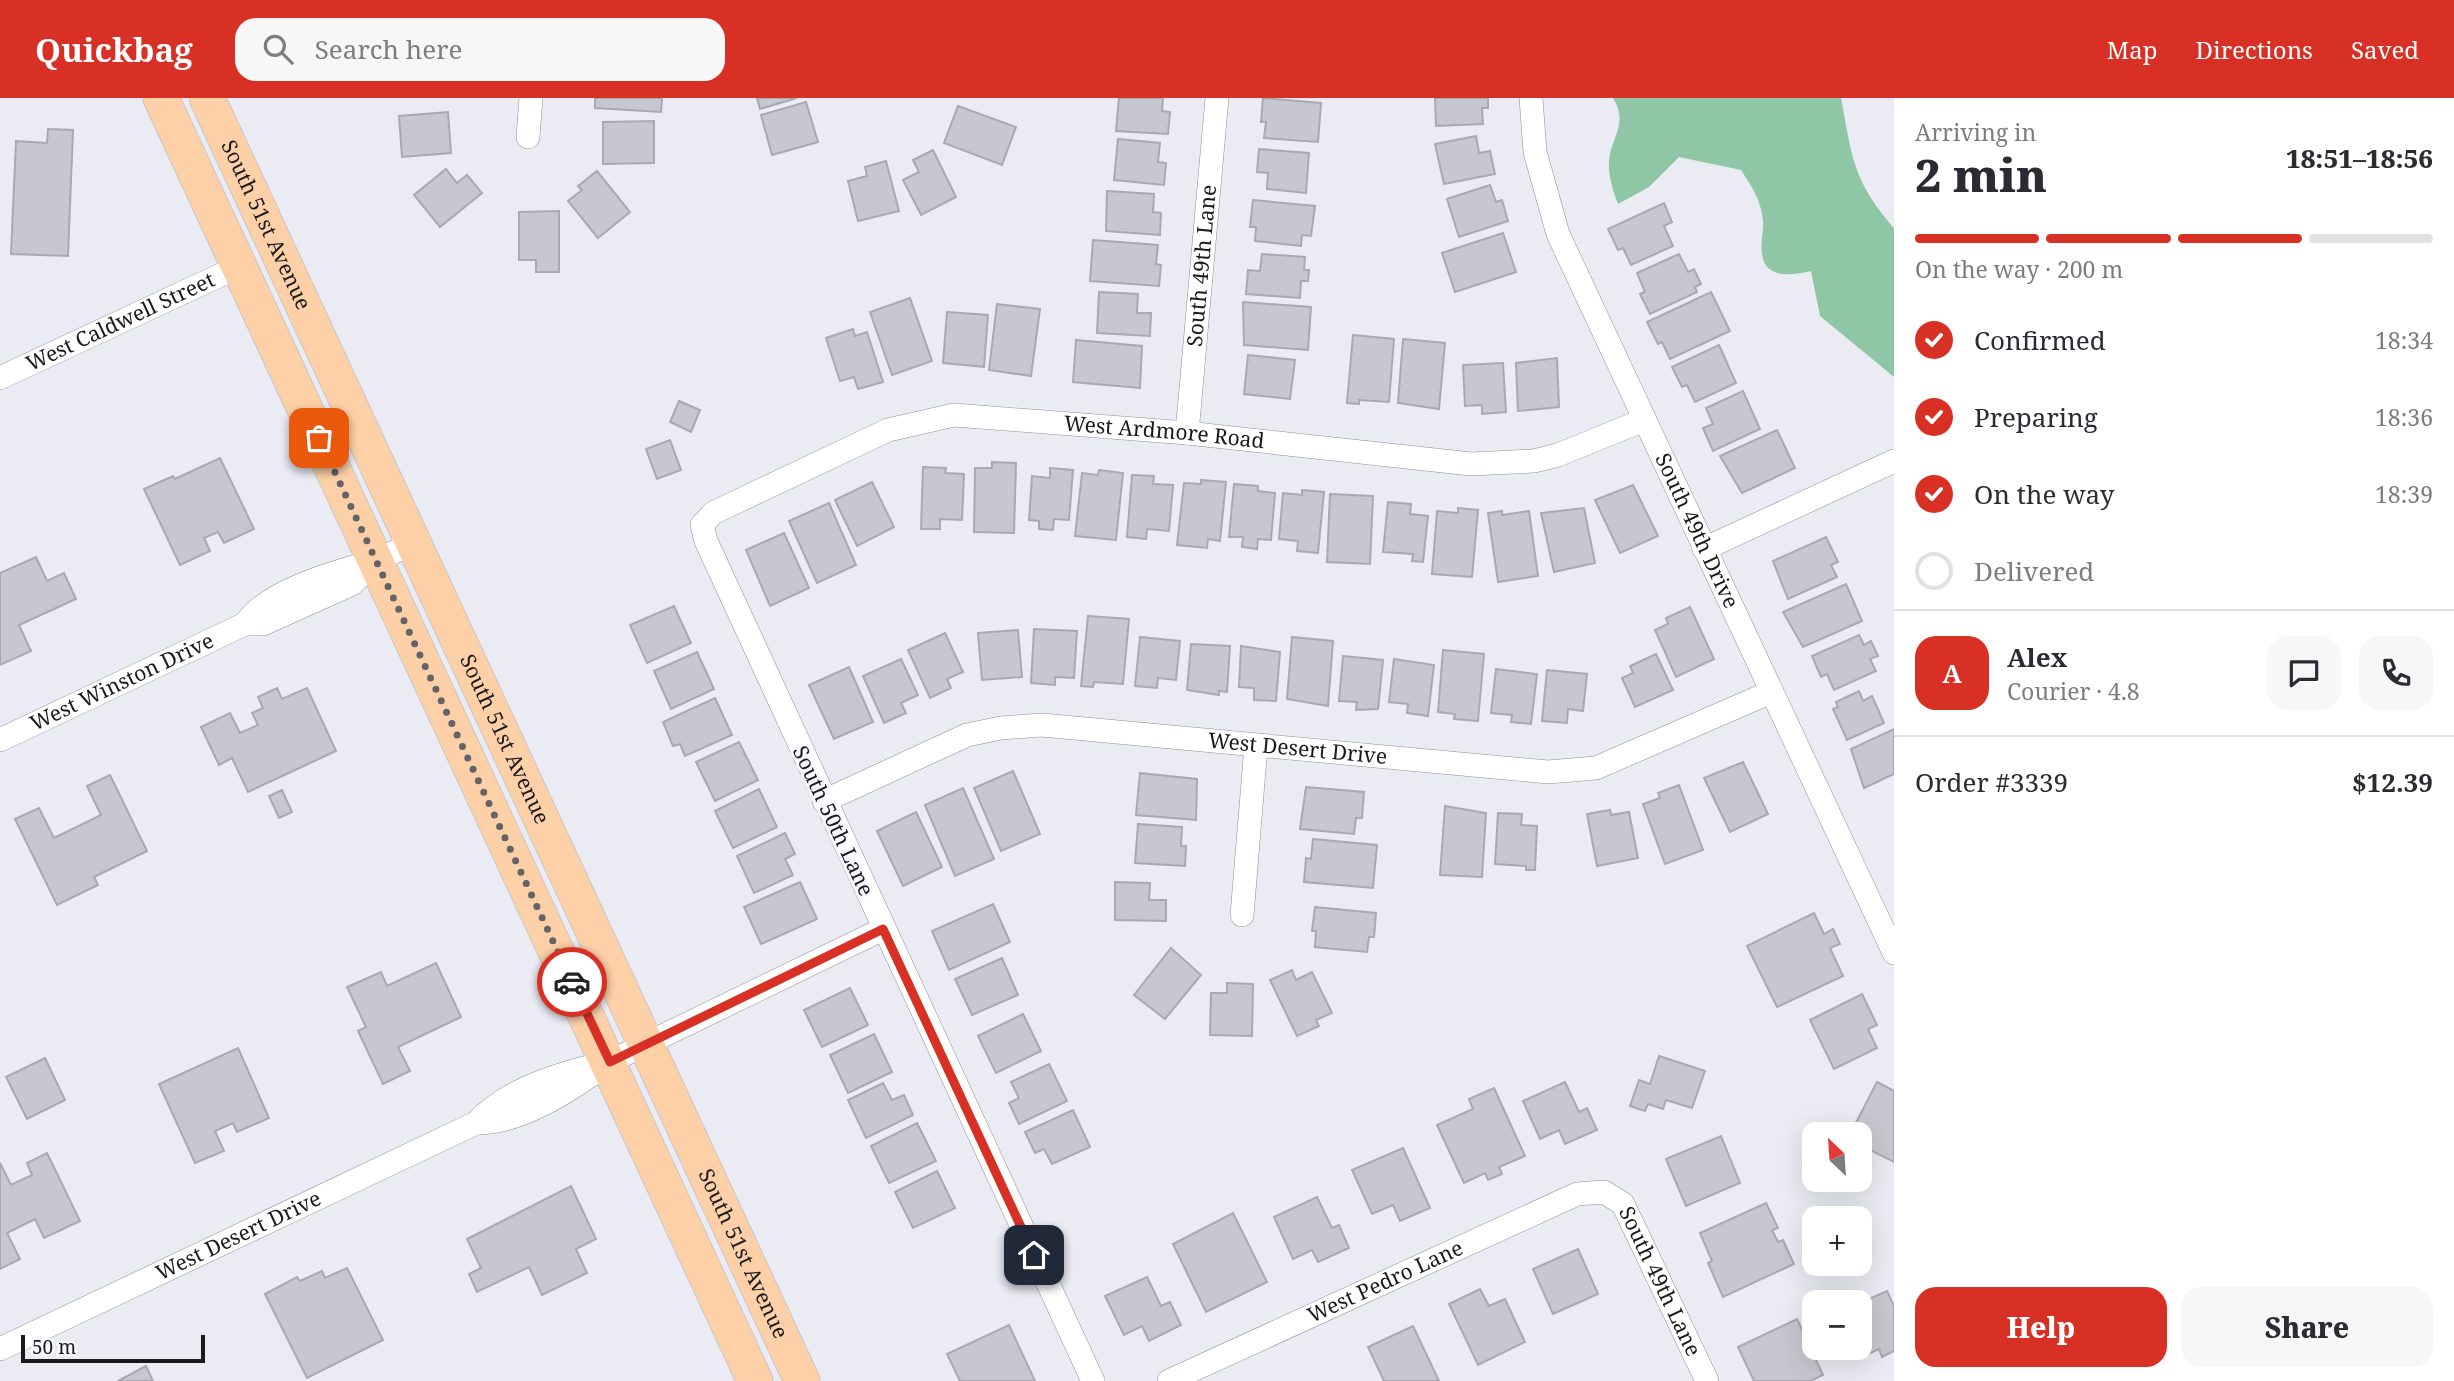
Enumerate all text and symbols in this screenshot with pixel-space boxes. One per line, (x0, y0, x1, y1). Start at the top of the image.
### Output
search box (235, 18, 725, 81)
text: Quickbag (35, 27, 193, 72)
icon: search (259, 30, 297, 68)
text: Search here (315, 31, 462, 67)
text: Map (2107, 33, 2158, 66)
text: Directions (2196, 33, 2313, 66)
text: Saved (2351, 33, 2419, 66)
text: Arriving in (1915, 116, 2036, 148)
street label: South 51st Avenue (215, 135, 318, 314)
text: 18:51–18:56 (2286, 140, 2433, 176)
text: 2 min (1915, 143, 2047, 205)
street label: South 49th Lane (1180, 183, 1222, 348)
text: On the way · 200 m (1915, 253, 2123, 285)
street label: West Caldwell Street (21, 265, 219, 377)
icon: check (1915, 321, 1953, 359)
text: Confirmed (1974, 322, 2106, 358)
text: 18:34 (2375, 324, 2433, 356)
icon: check (1915, 398, 1953, 436)
text: Preparing (1974, 399, 2098, 435)
text: 18:36 (2375, 401, 2433, 433)
pin (289, 408, 349, 468)
street label: West Ardmore Road (1063, 409, 1266, 454)
icon: bag (300, 419, 338, 457)
street label: South 49th Drive (1649, 448, 1746, 613)
icon: check (1915, 475, 1953, 513)
text: On the way (1974, 476, 2114, 512)
text: 18:39 (2375, 478, 2433, 510)
text: Delivered (1974, 553, 2094, 589)
street label: West Winston Drive (25, 626, 218, 737)
button: chat (2267, 636, 2341, 710)
button: phone (2359, 636, 2433, 710)
text: Alex (2007, 639, 2067, 675)
street label: South 51st Avenue (454, 650, 557, 828)
text: A (1942, 655, 1962, 691)
text: Courier · 4.8 (2007, 675, 2140, 707)
street label: West Desert Drive (1207, 725, 1388, 770)
street label: South 50th Lane (787, 741, 881, 900)
text: Order #3339 (1915, 764, 2068, 800)
text: $12.39 (2352, 764, 2433, 800)
courier (537, 947, 607, 1017)
icon: car (553, 963, 591, 1001)
north arrow (1802, 1122, 1872, 1192)
map controls (1802, 1122, 1872, 1360)
street label: South 51st Avenue (692, 1164, 795, 1343)
street label: West Desert Drive (151, 1184, 325, 1286)
street label: South 49th Lane (1613, 1202, 1708, 1360)
button: + (1802, 1206, 1872, 1276)
pin (1004, 1225, 1064, 1285)
street label: West Pedro Lane (1303, 1233, 1467, 1329)
icon: home (1015, 1236, 1053, 1274)
button: Help (1915, 1287, 2167, 1367)
button: Share (2181, 1287, 2433, 1367)
button: − (1802, 1290, 1872, 1360)
scale bar (21, 1332, 205, 1364)
text: 50 m (32, 1334, 76, 1360)

